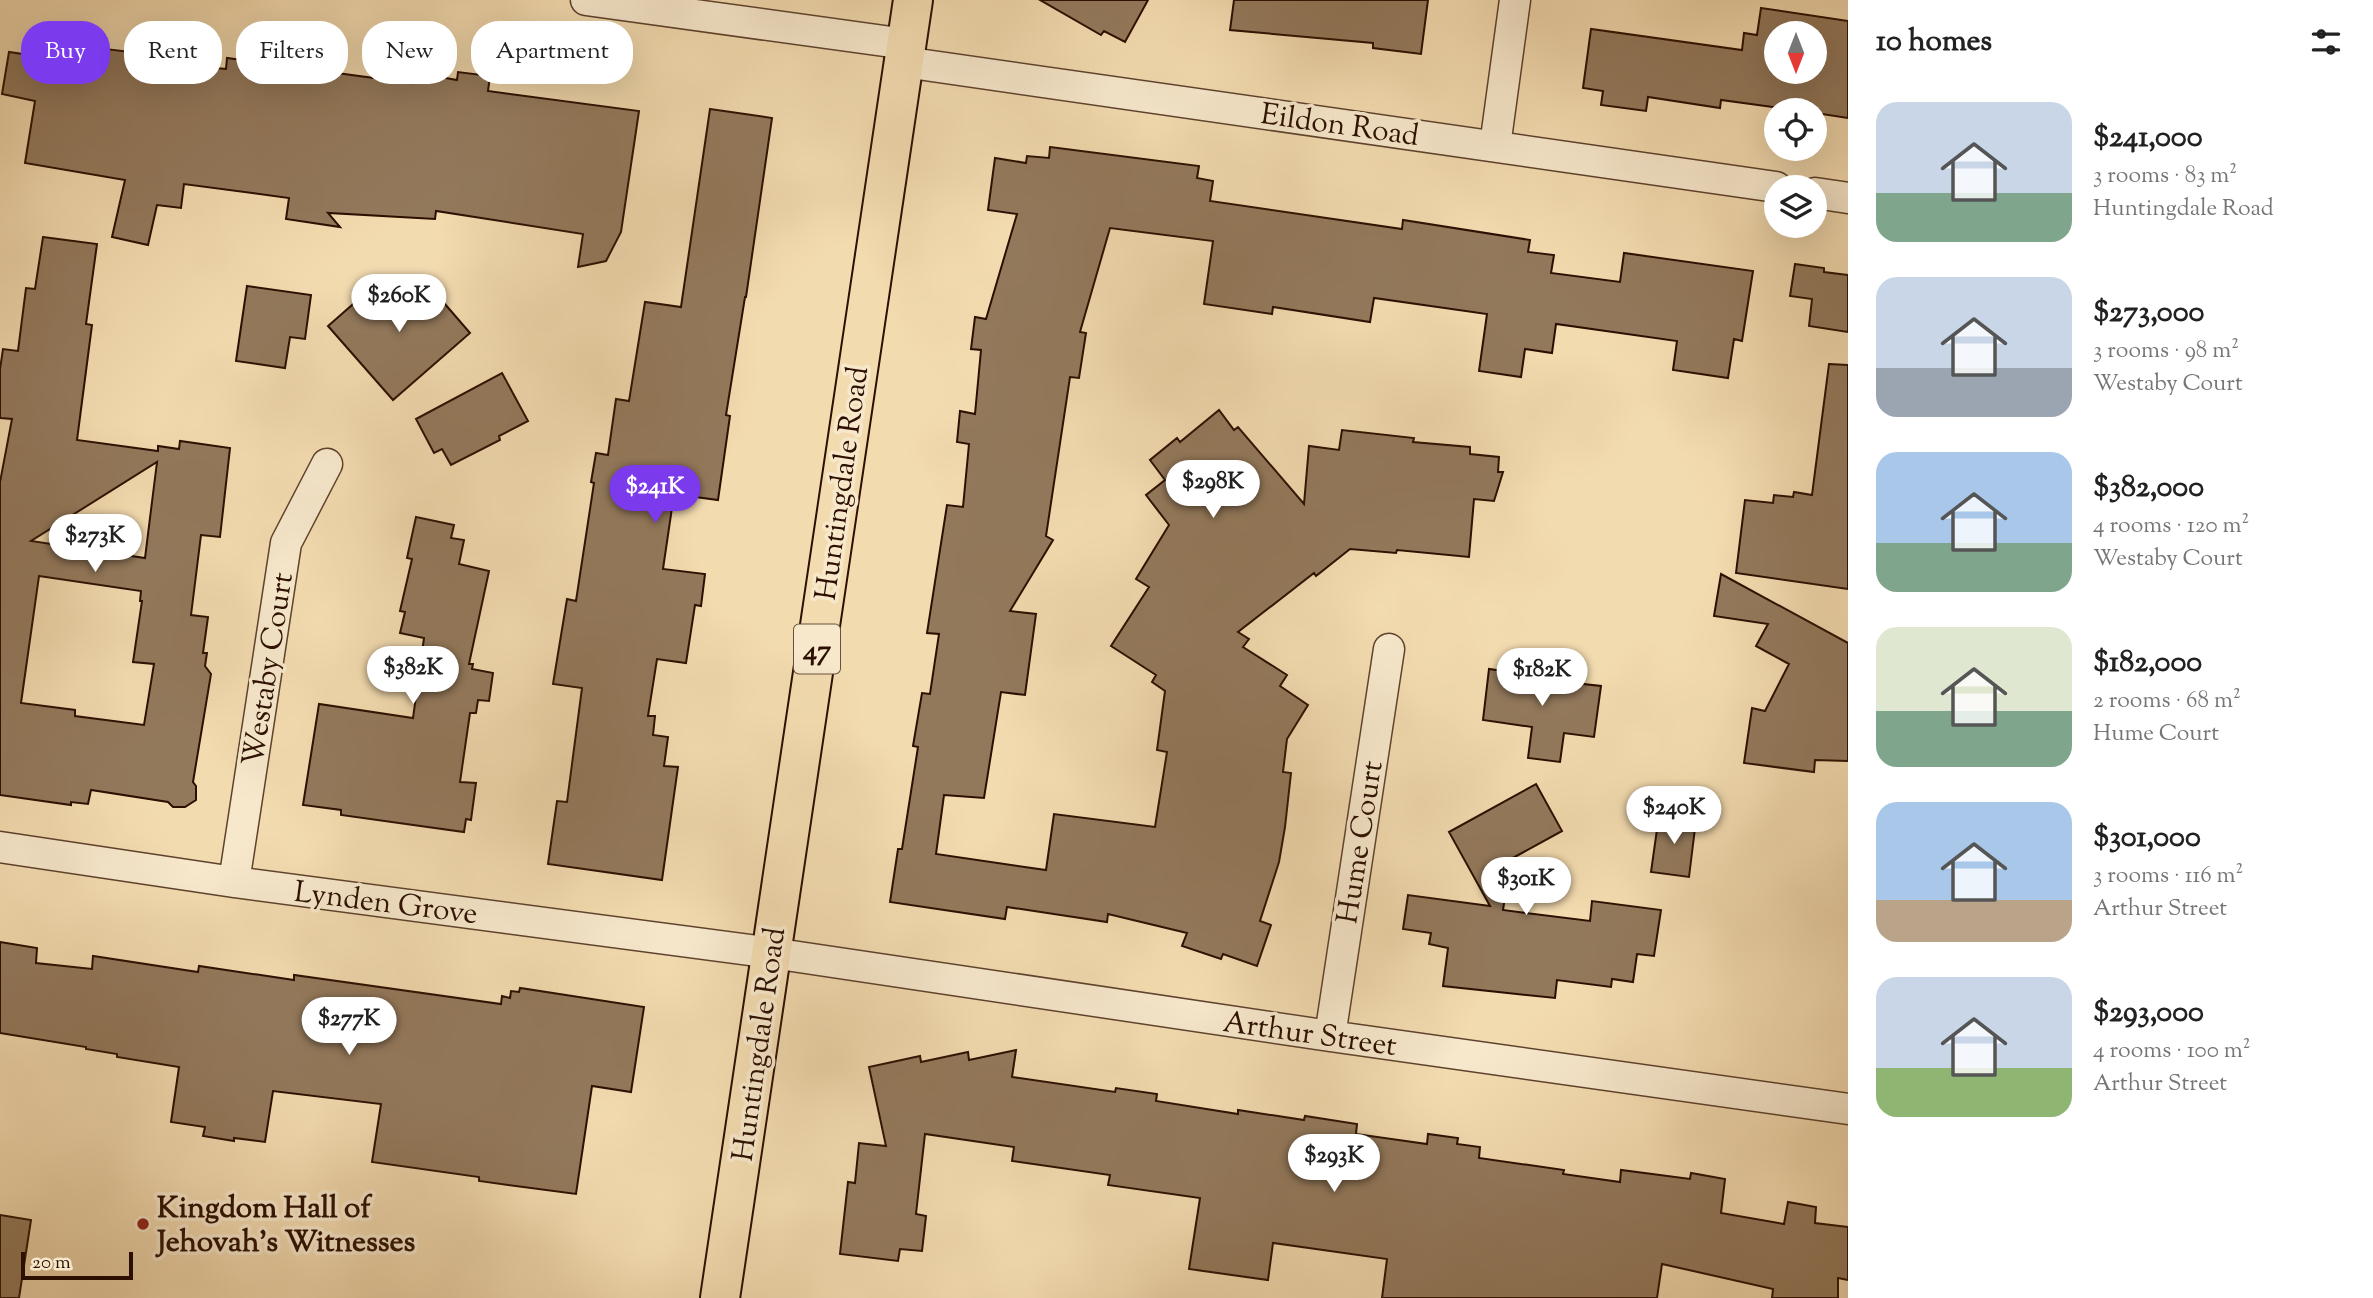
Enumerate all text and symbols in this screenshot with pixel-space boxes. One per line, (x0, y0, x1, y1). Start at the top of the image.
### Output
chip: Buy (21, 21, 110, 84)
chip: Rent (124, 21, 222, 84)
chip: Filters (236, 21, 348, 84)
chip: New (362, 21, 457, 84)
chip: Apartment (471, 21, 633, 84)
north arrow (1764, 21, 1827, 84)
map controls (1764, 21, 1827, 238)
text: 10 homes (1876, 21, 1992, 64)
icon: filters (2307, 23, 2345, 61)
street label: Eildon Road (1258, 94, 1422, 159)
button: locate (1764, 98, 1827, 161)
text: $241,000 (2093, 117, 2203, 160)
icon: home (1932, 130, 2016, 214)
text: 3 rooms · 83 m² (2093, 160, 2237, 193)
button: layers (1764, 175, 1827, 238)
text: Huntingdale Road (2093, 193, 2274, 226)
pin: $260K (350, 274, 448, 334)
text: $260K (367, 280, 431, 313)
text: $273,000 (2093, 292, 2204, 335)
icon: home (1932, 305, 2016, 389)
text: 3 rooms · 98 m² (2093, 335, 2239, 368)
street label: Huntingdale Road (806, 364, 881, 603)
text: Westaby Court (2093, 368, 2243, 401)
pin: $298K (1164, 461, 1262, 520)
pin: $241K (606, 466, 704, 525)
text: $298K (1182, 466, 1244, 499)
text: $382,000 (2093, 467, 2204, 510)
text: $241K (625, 471, 685, 504)
icon: home (1932, 480, 2016, 564)
text: 4 rooms · 120 m² (2093, 510, 2249, 543)
pin: $273K (46, 514, 144, 574)
text: $273K (65, 520, 125, 553)
text: Westaby Court (2093, 543, 2243, 576)
street label: Westaby Court (233, 570, 306, 769)
road number: 47 (794, 624, 840, 674)
text: $182,000 (2093, 642, 2202, 685)
pin: $382K (364, 646, 462, 706)
pin: $182K (1493, 648, 1591, 708)
text: $382K (383, 652, 443, 685)
text: $182K (1513, 654, 1571, 687)
icon: home (1932, 655, 2016, 739)
text: 2 rooms · 68 m² (2093, 685, 2241, 718)
text: Hume Court (2093, 718, 2219, 751)
street label: Hume Court (1327, 758, 1396, 927)
pin: $240K (1625, 786, 1723, 846)
text: $240K (1642, 792, 1706, 825)
text: $301,000 (2093, 817, 2201, 860)
icon: home (1932, 830, 2016, 914)
pin: $301K (1477, 858, 1575, 917)
text: 3 rooms · 116 m² (2093, 860, 2243, 893)
text: $301K (1497, 863, 1555, 896)
street label: Lynden Grove (292, 872, 480, 937)
text: Arthur Street (2093, 893, 2227, 926)
street label: Huntingdale Road (723, 925, 798, 1164)
text: $293,000 (2093, 992, 2204, 1035)
pin: $277K (300, 998, 398, 1057)
street label: Arthur Street (1220, 1002, 1399, 1069)
text: $277K (318, 1003, 380, 1036)
icon: home (1932, 1005, 2016, 1089)
text: 4 rooms · 100 m² (2093, 1035, 2251, 1068)
text: Arthur Street (2093, 1068, 2227, 1101)
pin: $293K (1285, 1134, 1383, 1194)
text: $293K (1304, 1140, 1364, 1173)
place label: Kingdom Hall of Jehovah's Witnesses (155, 1188, 416, 1265)
marker: Kingdom Hall of Jehovah's Witnesses (135, 1216, 151, 1232)
scale bar (21, 1249, 133, 1281)
text: 20 m (32, 1250, 71, 1277)

